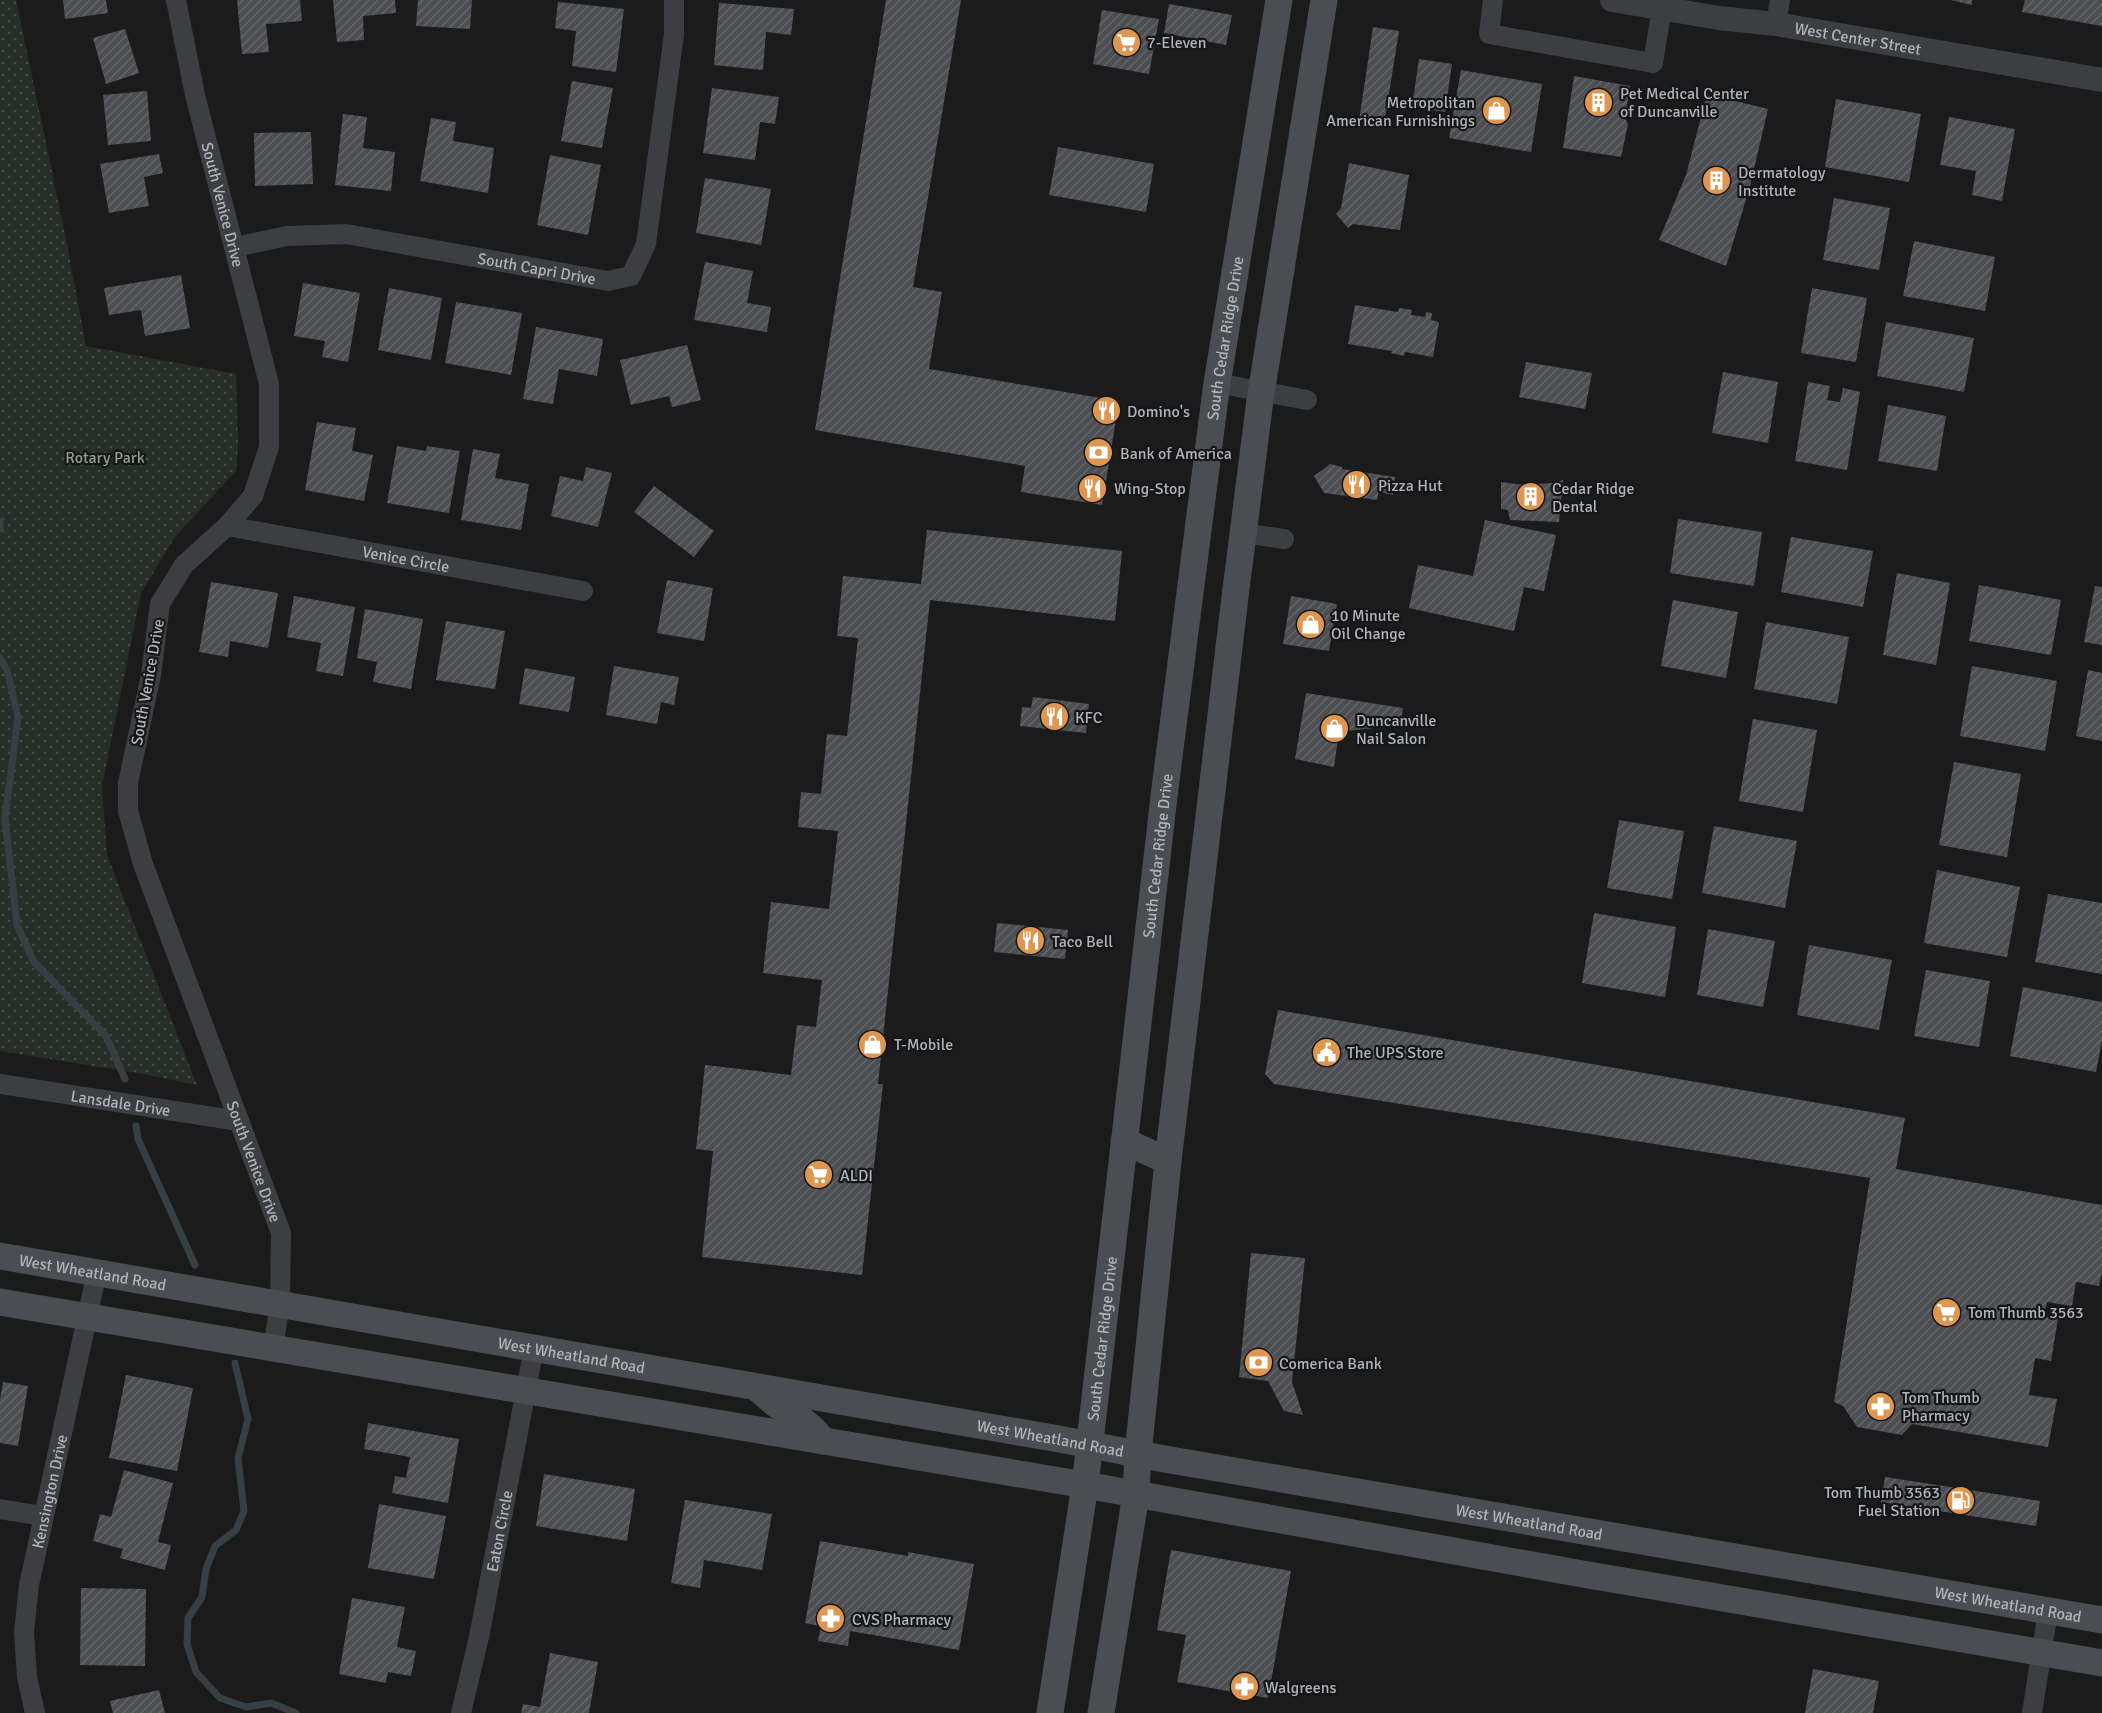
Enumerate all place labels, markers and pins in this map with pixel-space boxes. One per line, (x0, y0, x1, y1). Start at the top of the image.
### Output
supermarket icon: 7-Eleven (1110, 26, 1142, 58)
place label: 7-Eleven (1147, 33, 1206, 53)
place label: Pet Medical Center of Duncanville (1620, 84, 1749, 122)
building icon: Pet Medical Center of Duncanville (1583, 86, 1615, 118)
place label: Metropolitan American Furnishings (1326, 93, 1475, 131)
shop icon: Metropolitan American Furnishings (1480, 95, 1512, 127)
place label: Dermatology Institute (1738, 163, 1826, 201)
building icon: Dermatology Institute (1701, 165, 1733, 197)
restaurant icon: Domino's (1090, 395, 1122, 427)
place label: Domino's (1127, 402, 1190, 422)
bank icon: Bank of America (1083, 437, 1115, 469)
place label: Bank of America (1120, 444, 1232, 464)
restaurant icon: Pizza Hut (1341, 469, 1373, 501)
restaurant icon: Wing-Stop (1077, 472, 1109, 504)
place label: Pizza Hut (1378, 476, 1443, 496)
place label: Wing-Stop (1114, 479, 1186, 499)
place label: Cedar Ridge Dental (1552, 479, 1634, 517)
building icon: Cedar Ridge Dental (1515, 481, 1547, 513)
place label: 10 Minute Oil Change (1331, 606, 1406, 644)
shop icon: 10 Minute Oil Change (1294, 608, 1326, 640)
restaurant icon: KFC (1038, 701, 1070, 733)
place label: KFC (1075, 708, 1103, 728)
place label: Duncanville Nail Salon (1356, 711, 1437, 749)
shop icon: Duncanville Nail Salon (1319, 713, 1351, 745)
restaurant icon: Taco Bell (1015, 925, 1047, 957)
place label: Taco Bell (1052, 932, 1113, 952)
shop icon: T-Mobile (857, 1028, 889, 1060)
place label: T-Mobile (894, 1035, 953, 1055)
public building icon: The UPS Store (1310, 1036, 1342, 1068)
place label: The UPS Store (1347, 1043, 1444, 1063)
supermarket icon: ALDI (803, 1159, 835, 1191)
place label: ALDI (840, 1166, 873, 1186)
supermarket icon: Tom Thumb 3563 (1931, 1296, 1963, 1328)
place label: Tom Thumb 3563 (1968, 1303, 2084, 1323)
bank icon: Comerica Bank (1242, 1347, 1274, 1379)
place label: Comerica Bank (1279, 1354, 1382, 1374)
place label: Tom Thumb Pharmacy (1902, 1388, 1980, 1426)
pharmacy icon: Tom Thumb Pharmacy (1865, 1390, 1897, 1422)
place label: Tom Thumb 3563 Fuel Station (1824, 1483, 1940, 1521)
fuel station icon: Tom Thumb 3563 Fuel Station (1945, 1485, 1977, 1517)
pharmacy icon: CVS Pharmacy (815, 1603, 847, 1635)
place label: CVS Pharmacy (852, 1610, 952, 1630)
pharmacy icon: Walgreens (1228, 1671, 1260, 1703)
place label: Walgreens (1265, 1678, 1337, 1698)

